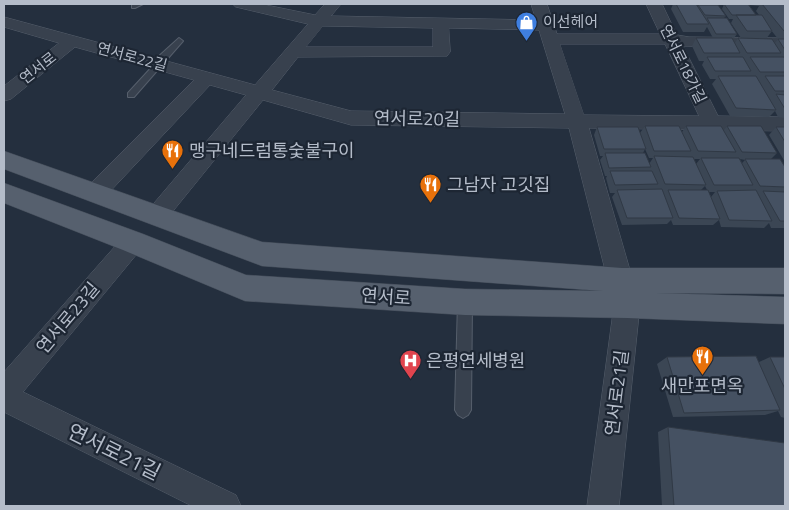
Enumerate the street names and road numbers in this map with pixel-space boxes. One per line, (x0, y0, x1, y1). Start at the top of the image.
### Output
street label: 연서로18가길 (654, 20, 713, 107)
street label: 연서로22길 (94, 36, 170, 77)
street label: 연서로 (14, 46, 61, 89)
street label: 연서로20길 (374, 104, 460, 133)
street label: 연서로23길 (30, 276, 106, 359)
street label: 연서로 (360, 281, 412, 312)
street label: 연서로21길 (598, 348, 635, 437)
street label: 연서로21길 (62, 415, 167, 488)

